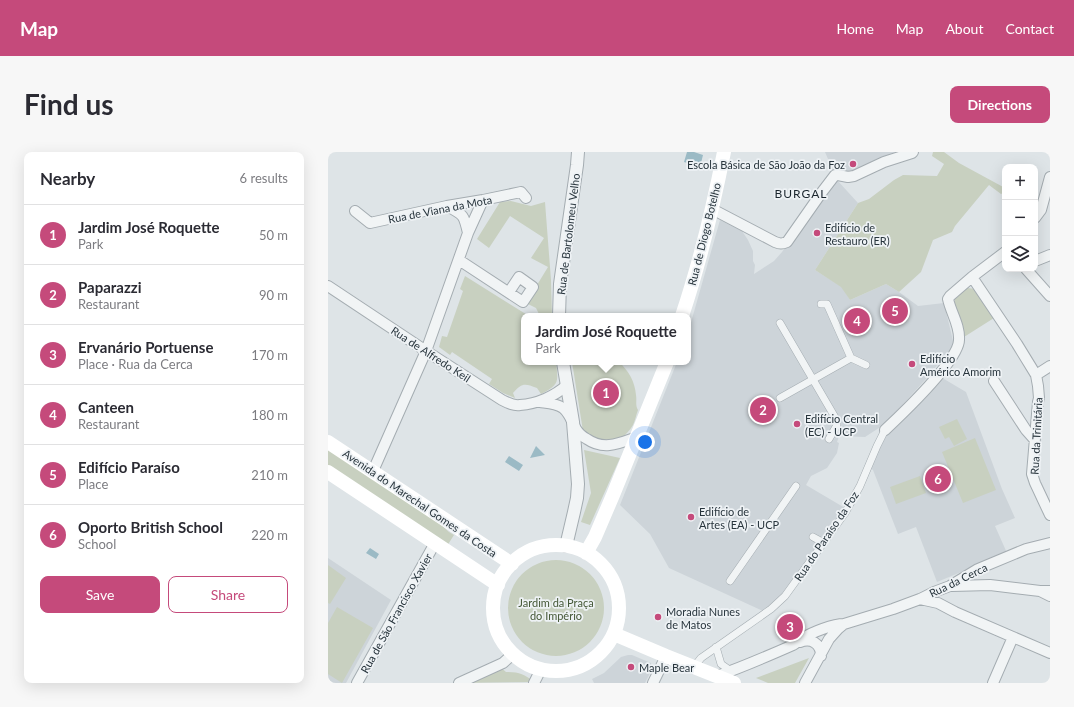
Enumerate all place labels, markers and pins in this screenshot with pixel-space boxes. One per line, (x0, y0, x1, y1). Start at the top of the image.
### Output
place label: Escola Básica de São João da Foz (687, 158, 845, 171)
marker: Escola Básica de São João da Foz (848, 159, 858, 169)
place label: Edifício de Restauro (ER) (825, 221, 890, 247)
marker: Edifício de Restauro (ER) (812, 228, 822, 238)
pin: 5 (882, 296, 908, 326)
pin: 4 (844, 306, 870, 336)
place label: Edifício Américo Amorim (920, 352, 1001, 378)
marker: Edifício Américo Amorim (907, 359, 917, 369)
pin: 1 (593, 378, 619, 408)
pin: 2 (750, 395, 776, 425)
place label: Edifício Central (EC) - UCP (805, 412, 878, 438)
marker: Edifício Central (EC) - UCP (792, 419, 802, 429)
pin: 6 (925, 464, 951, 494)
place label: Edifício de Artes (EA) - UCP (699, 505, 780, 531)
marker: Edifício de Artes (EA) - UCP (686, 512, 696, 522)
place label: Moradia Nunes de Matos (666, 605, 740, 631)
marker: Moradia Nunes de Matos (653, 612, 663, 622)
pin: 3 (777, 612, 803, 642)
place label: Maple Bear (639, 661, 694, 674)
marker: Maple Bear (626, 662, 636, 672)

